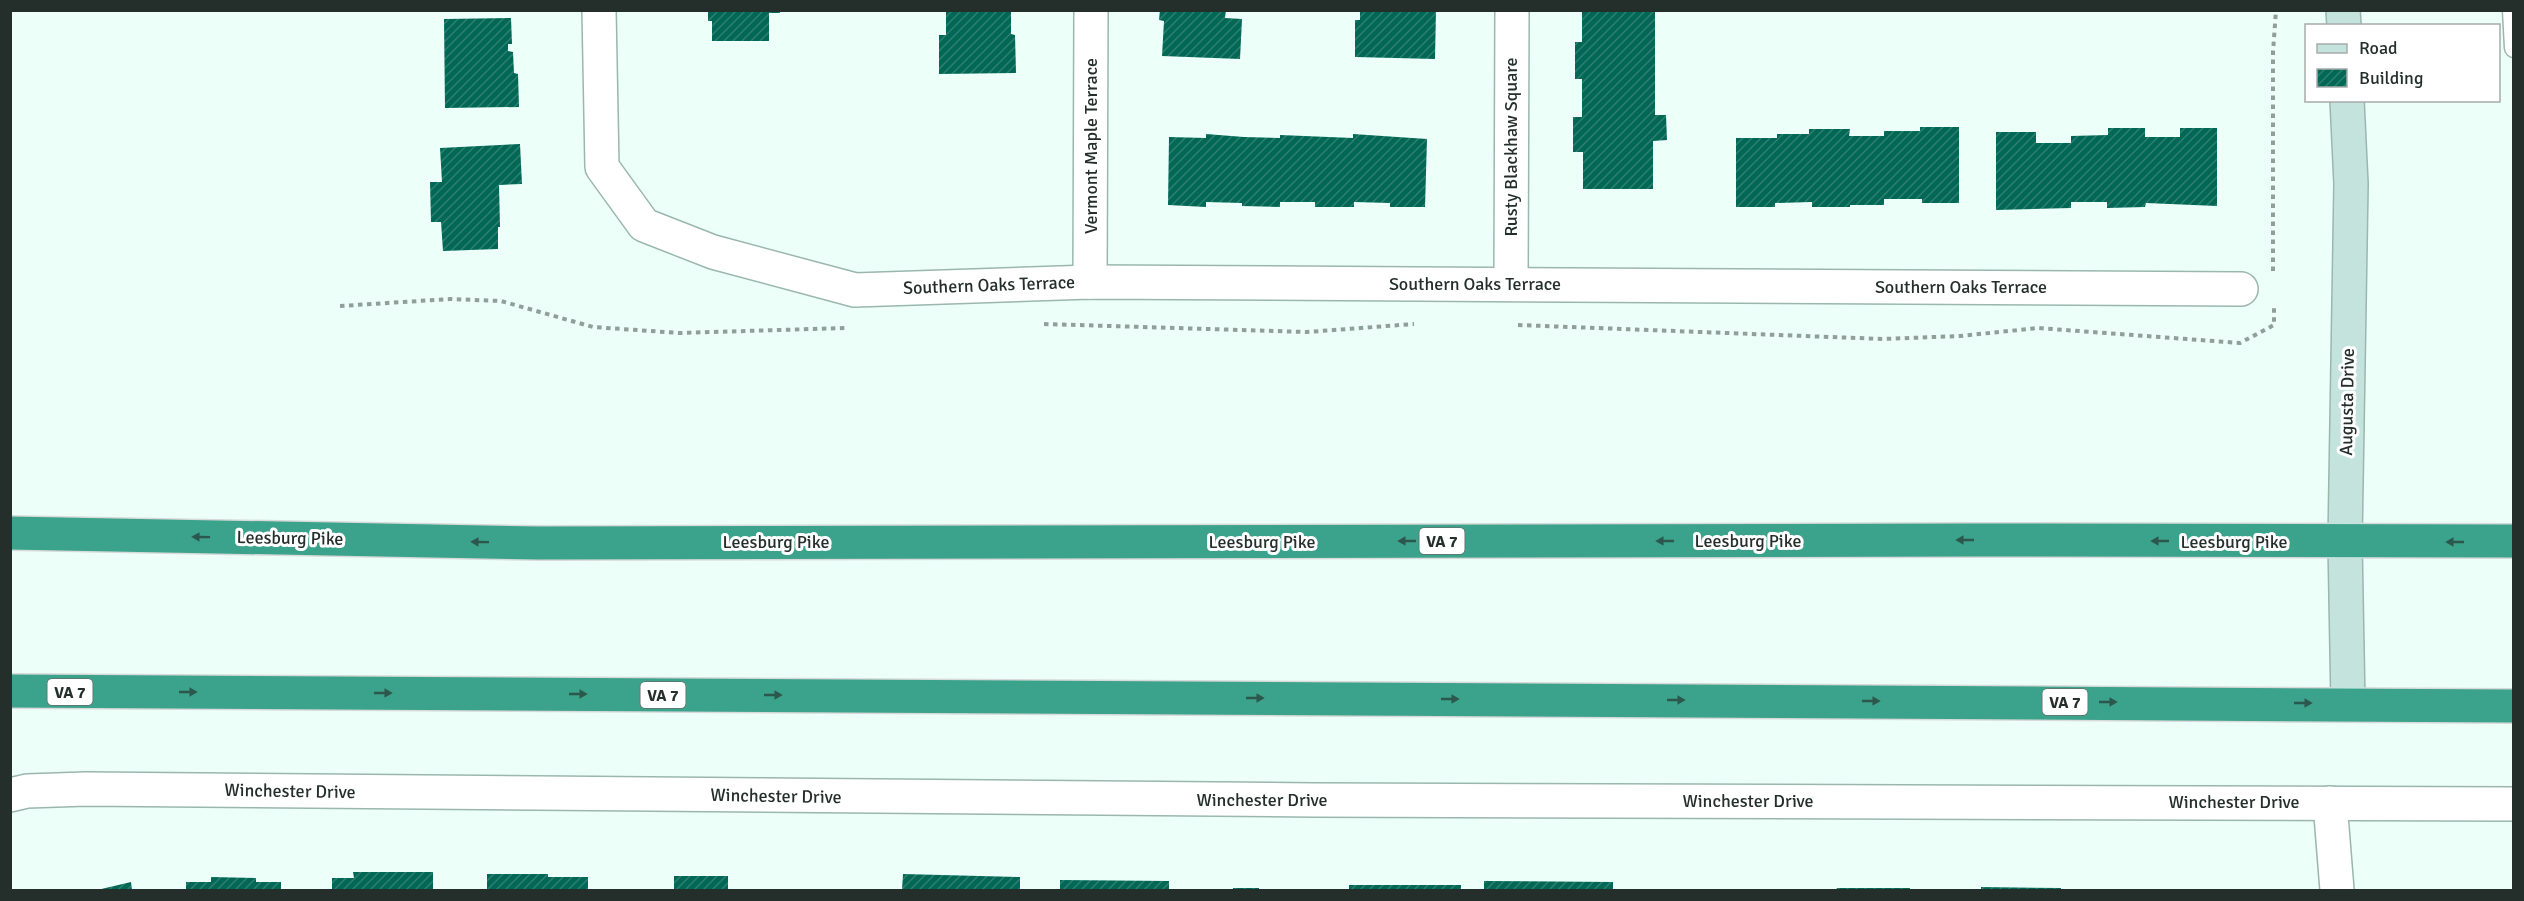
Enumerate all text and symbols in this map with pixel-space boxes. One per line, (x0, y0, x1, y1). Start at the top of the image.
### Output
legend (2305, 24, 2500, 102)
text: Road (2359, 37, 2398, 59)
street label: Rusty Blackhaw Square (1500, 57, 1522, 237)
street label: Vermont Maple Terrace (1080, 58, 1102, 234)
text: Building (2359, 67, 2423, 89)
street label: Southern Oaks Terrace (903, 271, 1075, 299)
street label: Southern Oaks Terrace (1389, 273, 1561, 295)
street label: Southern Oaks Terrace (1875, 276, 2047, 298)
street label: Augusta Drive (2335, 348, 2359, 456)
street label: Leesburg Pike (236, 526, 344, 550)
road number: VA 7 (1420, 528, 1464, 554)
street label: Leesburg Pike (1695, 530, 1801, 552)
street label: Leesburg Pike (723, 531, 829, 553)
street label: Leesburg Pike (1209, 531, 1315, 553)
street label: Leesburg Pike (2181, 531, 2287, 553)
one-way arrow (192, 532, 211, 541)
one-way arrow (1956, 535, 1975, 545)
one-way arrow (1656, 536, 1675, 546)
one-way arrow (2151, 536, 2170, 546)
one-way arrow (471, 537, 490, 547)
one-way arrow (1398, 537, 1417, 546)
one-way arrow (2446, 537, 2465, 546)
road number: VA 7 (48, 679, 92, 705)
road number: VA 7 (640, 682, 686, 708)
one-way arrow (178, 687, 197, 697)
one-way arrow (373, 688, 392, 698)
one-way arrow (568, 689, 587, 699)
road number: VA 7 (2042, 689, 2088, 715)
one-way arrow (763, 691, 782, 700)
one-way arrow (1246, 693, 1265, 703)
one-way arrow (1441, 694, 1460, 704)
one-way arrow (1666, 695, 1685, 705)
one-way arrow (1861, 696, 1880, 706)
one-way arrow (2098, 697, 2117, 707)
one-way arrow (2293, 698, 2312, 708)
street label: Winchester Drive (224, 779, 356, 803)
street label: Winchester Drive (710, 784, 842, 808)
street label: Winchester Drive (1196, 789, 1328, 811)
street label: Winchester Drive (1682, 790, 1814, 812)
street label: Winchester Drive (2168, 791, 2300, 813)

